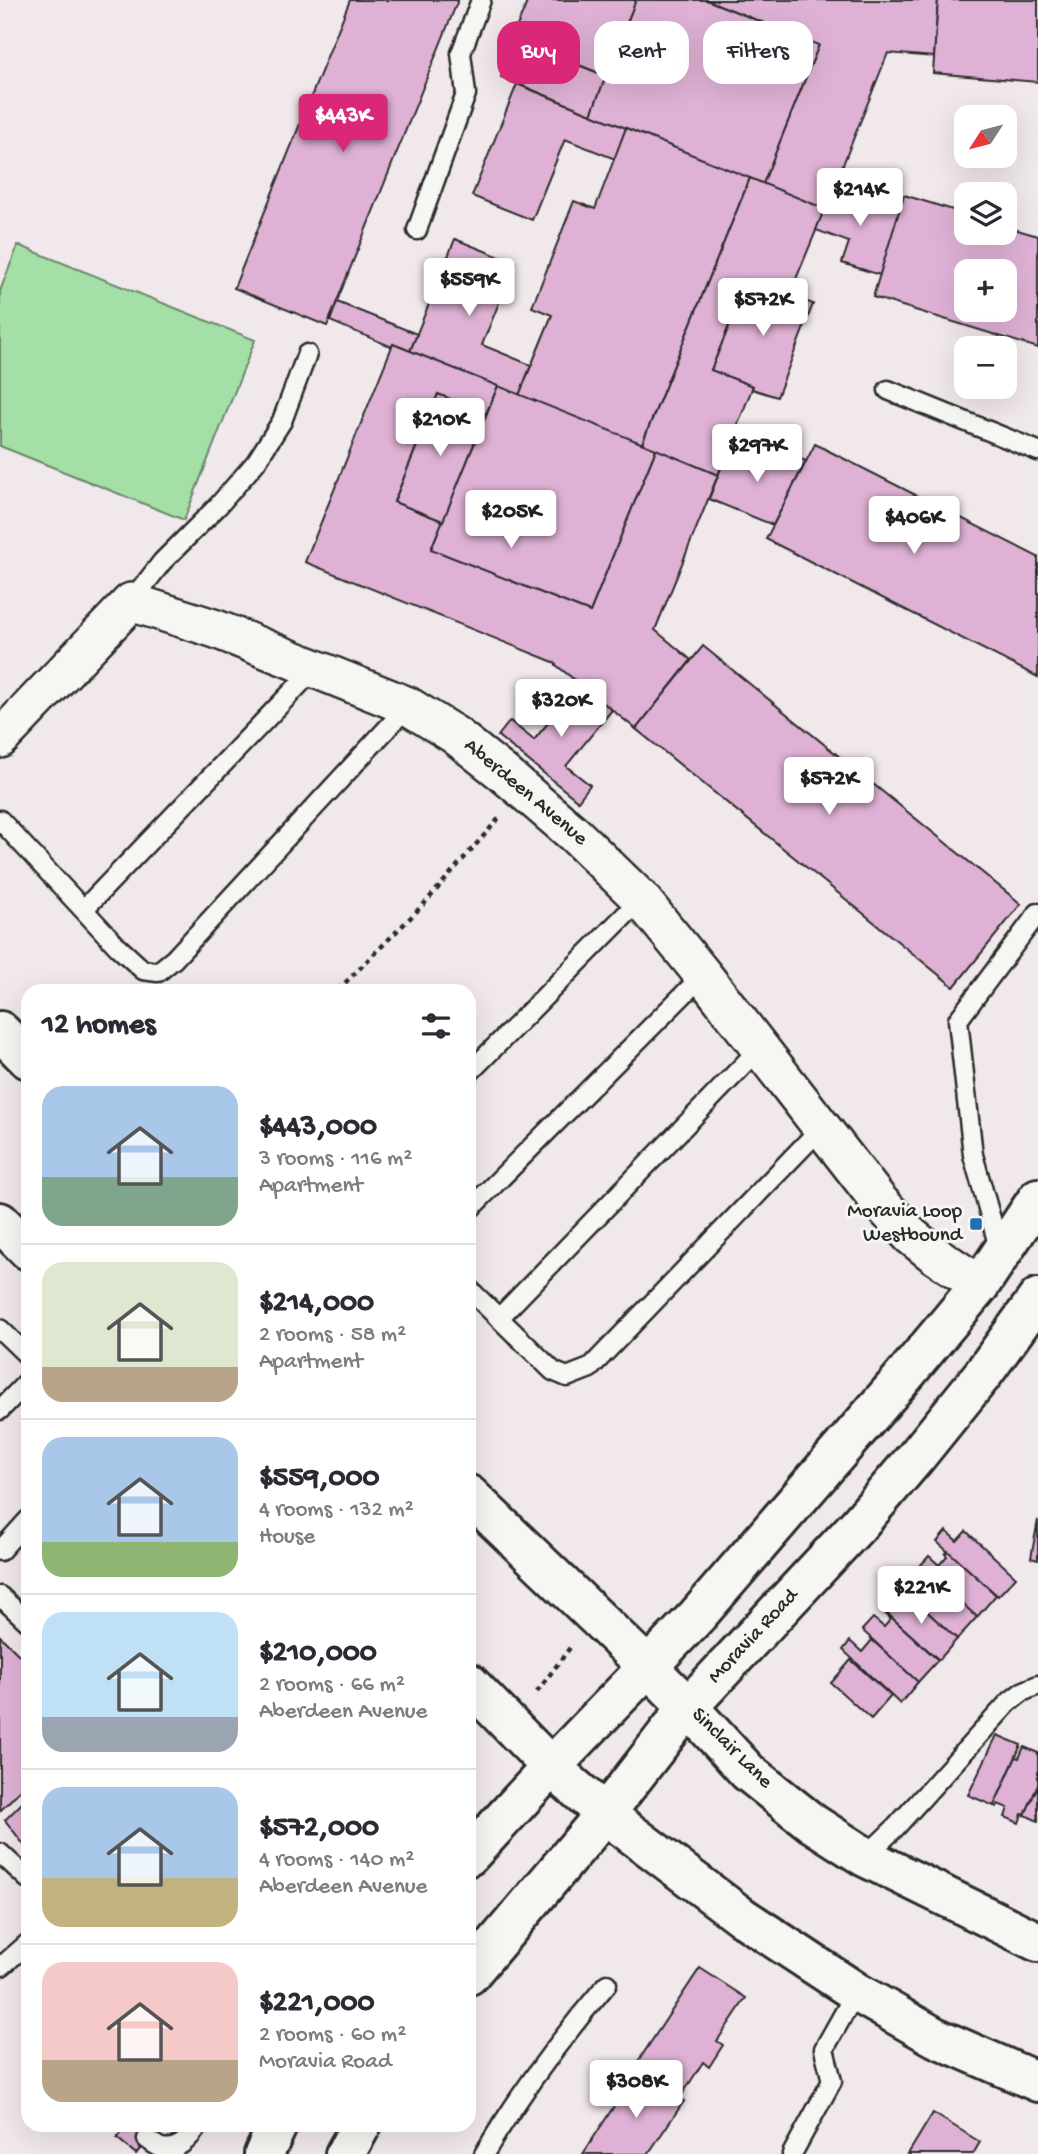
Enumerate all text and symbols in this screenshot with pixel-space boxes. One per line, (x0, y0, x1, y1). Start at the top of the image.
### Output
chip: Buy (497, 21, 580, 84)
chip: Rent (594, 21, 689, 84)
chip: Filters (703, 21, 813, 84)
pin: $443K (294, 94, 392, 154)
text: $443K (315, 103, 371, 130)
north arrow (954, 105, 1017, 168)
map controls (954, 105, 1017, 399)
pin: $214K (811, 168, 909, 228)
text: $214K (833, 177, 887, 204)
button: layers (954, 182, 1017, 245)
pin: $559K (420, 258, 518, 318)
button: + (954, 259, 1017, 322)
text: $559K (440, 267, 498, 294)
pin: $572K (714, 278, 812, 338)
text: $572K (734, 287, 792, 314)
button: − (954, 336, 1017, 399)
pin: $210K (391, 398, 489, 458)
text: $210K (412, 407, 468, 434)
pin: $297K (708, 424, 806, 484)
text: $297K (728, 433, 786, 460)
pin: $205K (462, 490, 560, 550)
pin: $406K (865, 496, 963, 556)
text: $205K (481, 499, 541, 526)
text: $406K (885, 505, 943, 532)
pin: $320K (512, 680, 610, 739)
text: $320K (531, 688, 591, 715)
street label: Aberdeen Avenue (458, 734, 593, 853)
pin: $572K (780, 758, 878, 817)
text: $572K (800, 766, 858, 793)
icon: filters (417, 1007, 455, 1045)
text: 12 homes (42, 1009, 155, 1044)
text: $443,000 (259, 1111, 377, 1146)
icon: home (98, 1114, 182, 1198)
text: 3 rooms · 116 m² (259, 1146, 412, 1173)
text: Apartment (259, 1173, 363, 1200)
place label: Moravia Loop Westbound (847, 1200, 964, 1249)
marker: Moravia Loop Westbound (968, 1216, 984, 1232)
text: $214,000 (259, 1287, 374, 1322)
icon: home (98, 1290, 182, 1374)
text: 2 rooms · 58 m² (259, 1322, 406, 1349)
text: Apartment (259, 1349, 363, 1376)
text: $559,000 (259, 1462, 380, 1497)
icon: home (98, 1465, 182, 1549)
text: 4 rooms · 132 m² (259, 1497, 414, 1524)
text: House (259, 1524, 315, 1551)
pin: $221K (872, 1566, 970, 1626)
text: $221K (894, 1575, 948, 1602)
street label: Moravia Road (704, 1583, 806, 1690)
text: $210,000 (259, 1637, 377, 1672)
icon: home (98, 1640, 182, 1724)
text: 2 rooms · 66 m² (259, 1672, 405, 1699)
text: Aberdeen Avenue (259, 1699, 427, 1726)
street label: Sinclair Lane (685, 1703, 778, 1796)
text: $572,000 (259, 1812, 379, 1847)
icon: home (98, 1815, 182, 1899)
text: 4 rooms · 140 m² (259, 1847, 414, 1874)
text: Aberdeen Avenue (259, 1874, 427, 1901)
text: $221,000 (259, 1987, 375, 2022)
icon: home (98, 1990, 182, 2074)
text: 2 rooms · 60 m² (259, 2022, 406, 2049)
text: Moravia Road (259, 2049, 391, 2076)
pin: $308K (587, 2060, 685, 2120)
text: $308K (606, 2069, 666, 2096)

